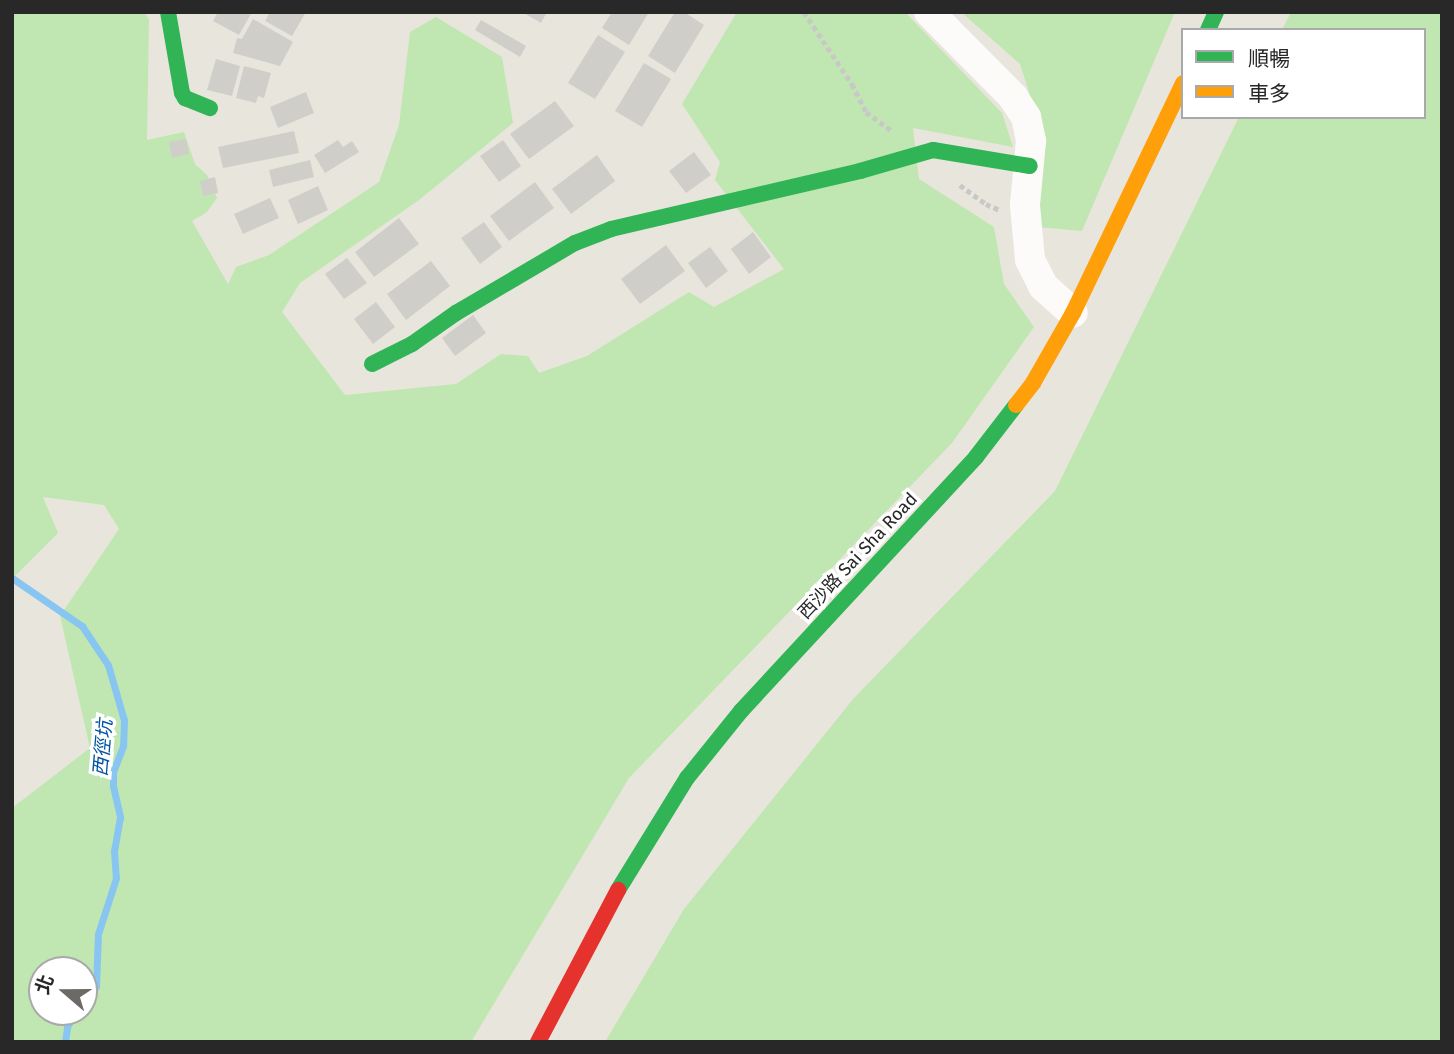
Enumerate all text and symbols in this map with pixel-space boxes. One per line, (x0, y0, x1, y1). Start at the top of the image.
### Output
legend (1181, 28, 1426, 119)
text: 順暢 (1248, 46, 1290, 72)
text: 車多 (1248, 81, 1290, 107)
street label: 西沙路 Sai Sha Road (794, 488, 922, 624)
water label: 西徑坑 (89, 719, 117, 777)
north arrow (28, 956, 98, 1026)
text: 北 (31, 971, 59, 997)

